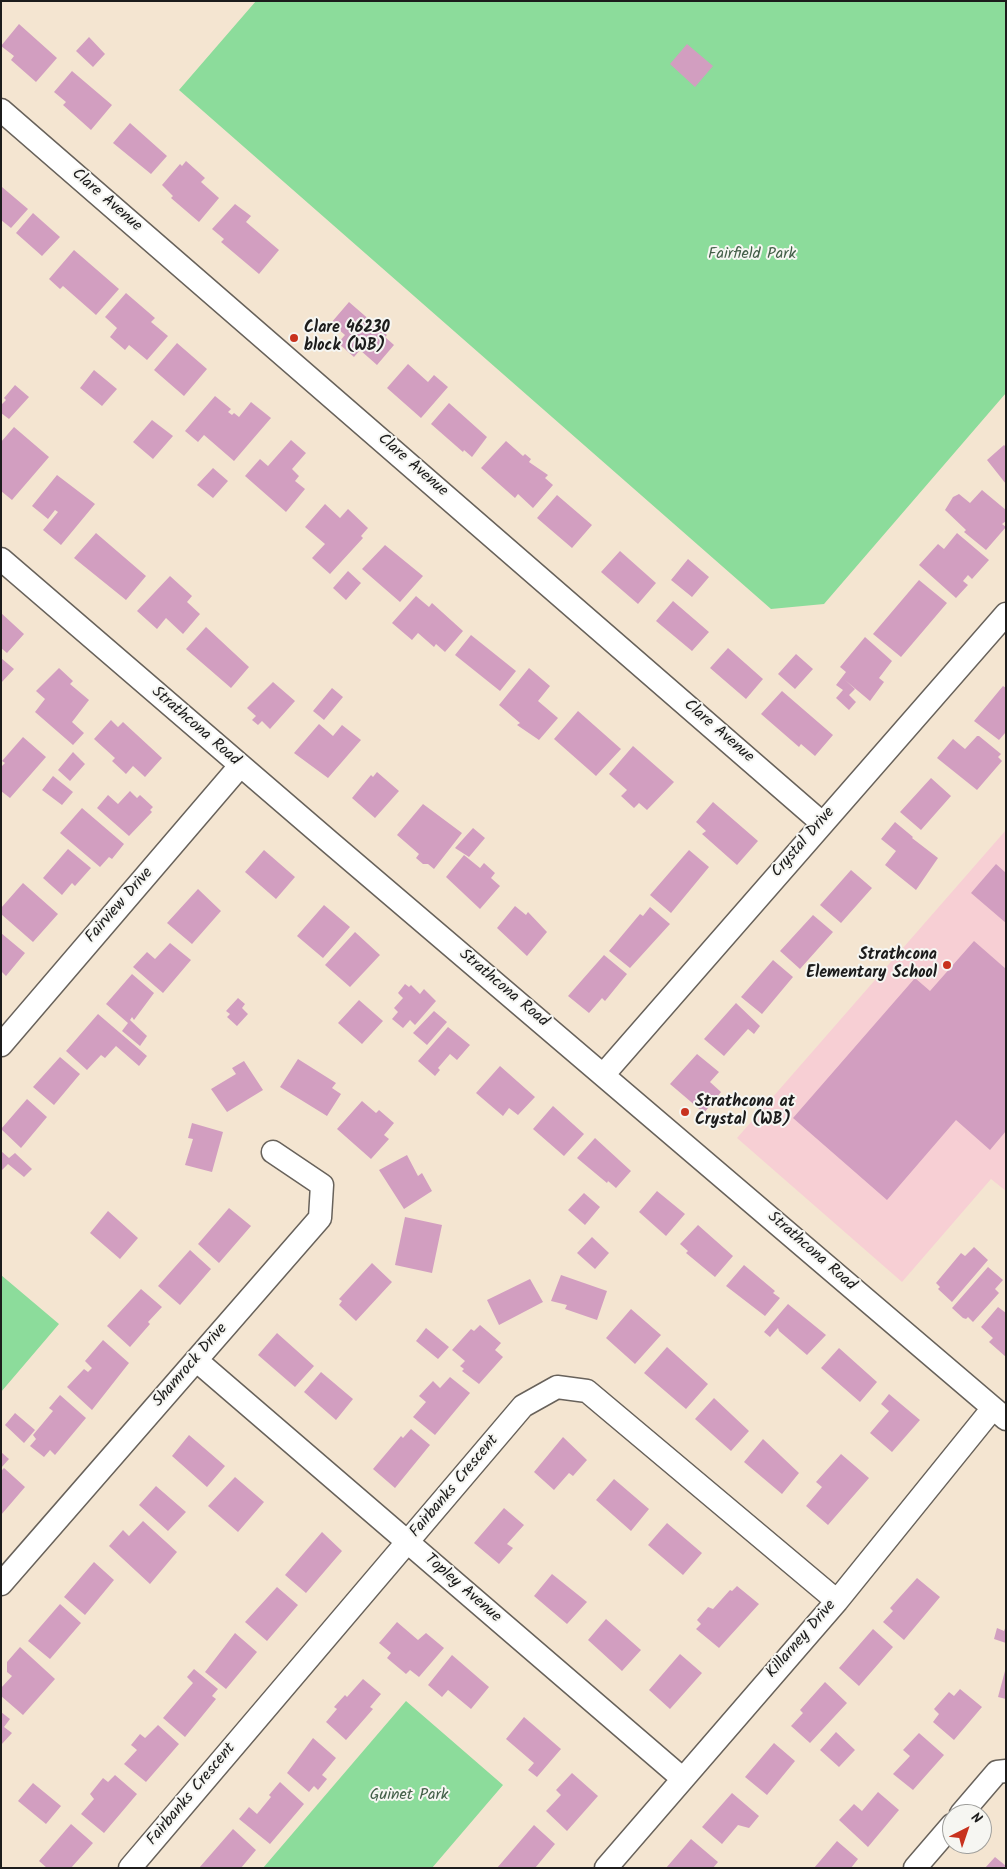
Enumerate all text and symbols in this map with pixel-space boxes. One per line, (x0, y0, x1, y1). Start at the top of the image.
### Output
street label: Clare Avenue (67, 165, 145, 237)
park label: Fairfield Park (708, 245, 796, 265)
place label: Clare 46230 block (WB) (304, 319, 390, 357)
marker: Clare 46230 block (WB) (288, 332, 300, 344)
street label: Clare Avenue (373, 430, 451, 502)
street label: Strathcona Road (147, 683, 243, 771)
street label: Clare Avenue (679, 696, 757, 768)
street label: Crystal Drive (768, 804, 840, 882)
street label: Fairview Drive (82, 864, 158, 948)
street label: Strathcona Road (454, 946, 552, 1032)
place label: Strathcona Elementary School (806, 946, 937, 984)
marker: Strathcona Elementary School (941, 959, 953, 971)
place label: Strathcona at Crystal (WB) (695, 1093, 795, 1131)
marker: Strathcona at Crystal (WB) (679, 1106, 691, 1118)
street label: Strathcona Road (763, 1208, 859, 1296)
street label: Shamrock Drive (150, 1320, 232, 1412)
street label: Fairbanks Crescent (406, 1432, 504, 1542)
street label: Topley Avenue (420, 1550, 504, 1628)
street label: Killarney Drive (763, 1597, 841, 1683)
street label: Fairbanks Crescent (143, 1740, 241, 1850)
park label: Guinet Park (370, 1786, 448, 1806)
north arrow (942, 1804, 992, 1854)
text: N (966, 1807, 987, 1830)

